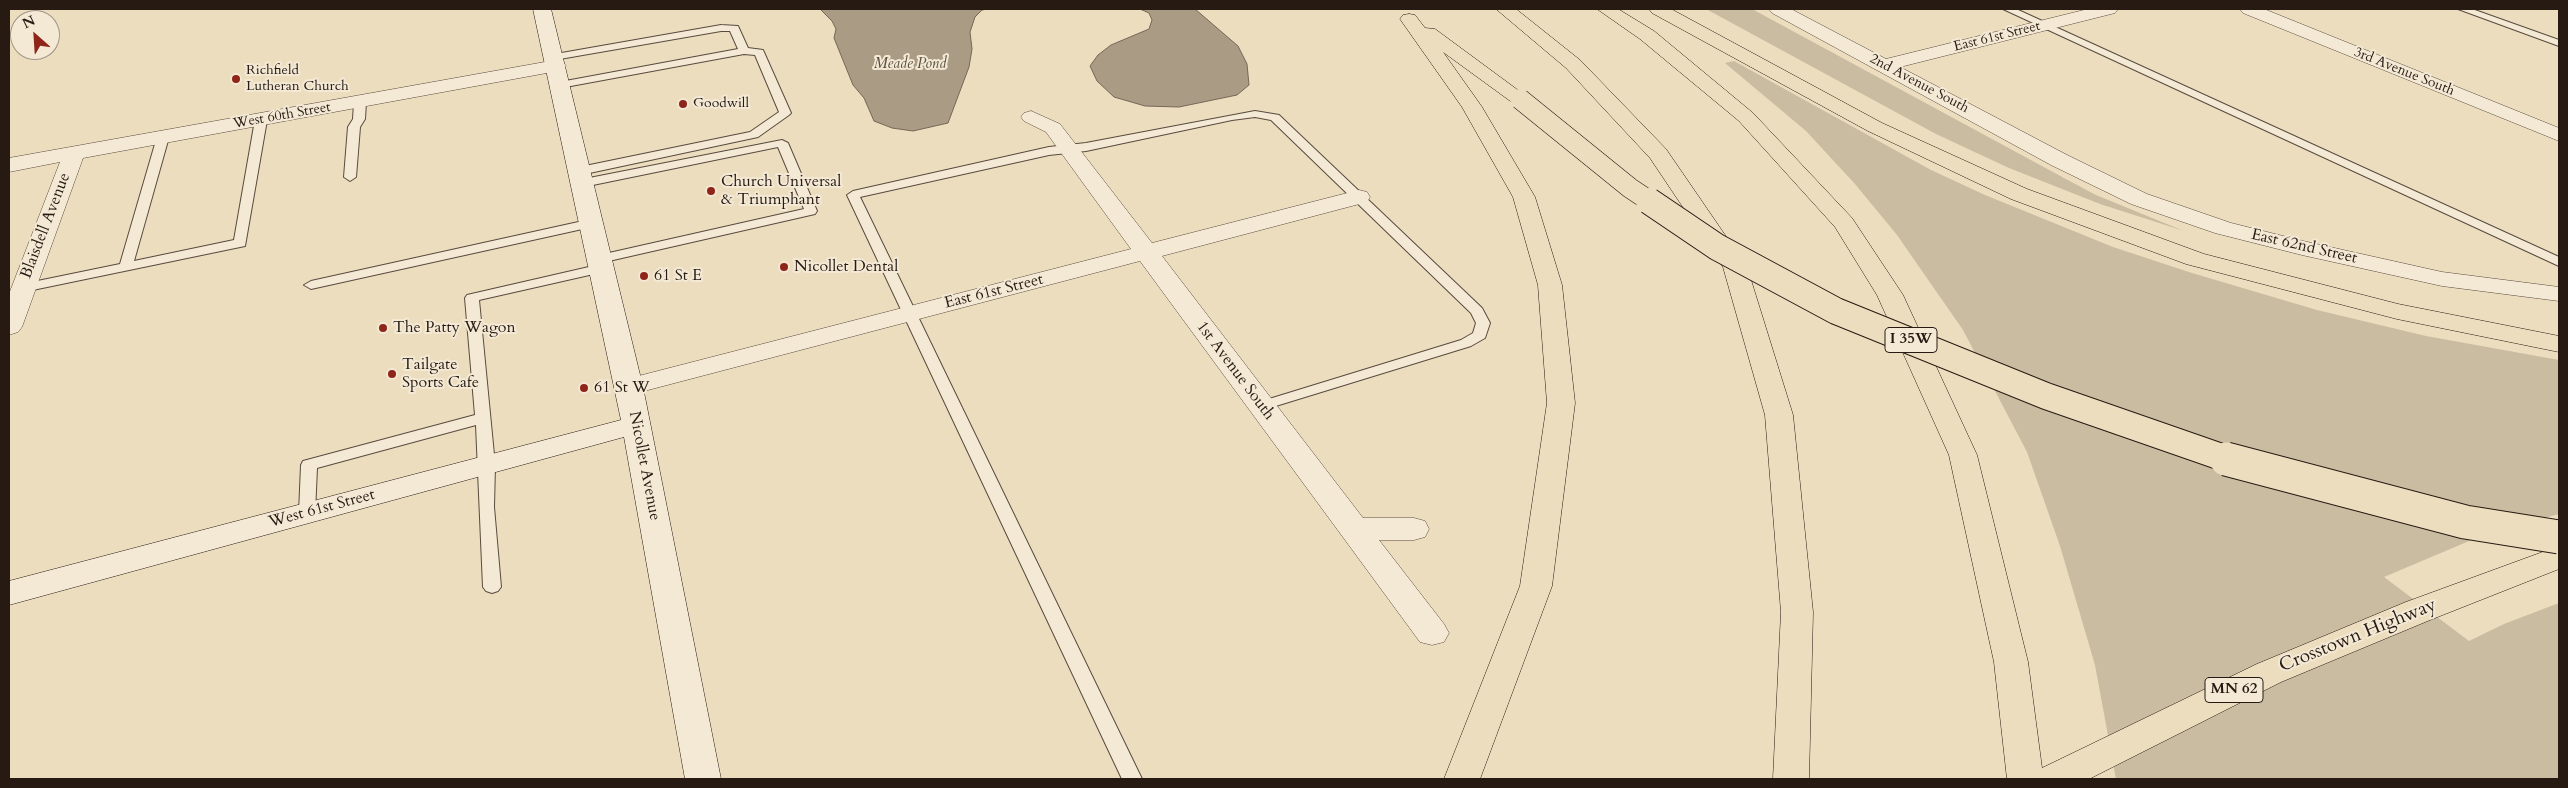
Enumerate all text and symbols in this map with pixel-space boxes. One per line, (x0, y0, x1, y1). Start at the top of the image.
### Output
north arrow (10, 10, 60, 60)
text: N (19, 11, 38, 33)
street label: East 61st Street (1952, 18, 2042, 56)
street label: 3rd Avenue South (2351, 44, 2457, 100)
street label: 2nd Avenue South (1867, 51, 1971, 117)
water label: Meade Pond (874, 56, 946, 74)
place label: Richfield Lutheran Church (246, 63, 349, 95)
marker: Richfield Lutheran Church (230, 73, 242, 85)
place label: Goodwill (693, 96, 749, 112)
marker: Goodwill (677, 98, 689, 110)
street label: West 60th Street (232, 99, 332, 133)
street label: Blaisdell Avenue (17, 170, 75, 282)
place label: Church Universal & Triumphant (721, 172, 841, 210)
marker: Church Universal & Triumphant (705, 185, 717, 197)
street label: East 62nd Street (2249, 225, 2359, 269)
place label: Nicollet Dental (794, 257, 898, 277)
marker: Nicollet Dental (778, 261, 790, 273)
place label: 61 St E (654, 266, 702, 286)
marker: 61 St E (638, 270, 650, 282)
street label: East 61st Street (943, 270, 1045, 314)
place label: The Patty Wagon (393, 318, 516, 338)
street label: 1st Avenue South (1192, 318, 1278, 424)
marker: The Patty Wagon (377, 322, 389, 334)
road number: I 35W (1885, 328, 1937, 352)
place label: Tailgate Sports Cafe (402, 355, 479, 393)
marker: Tailgate Sports Cafe (386, 368, 398, 380)
place label: 61 St W (594, 378, 650, 398)
marker: 61 St W (578, 382, 590, 394)
street label: Nicollet Avenue (624, 410, 664, 522)
street label: West 61st Street (267, 486, 377, 532)
street label: Crosstown Highway (2276, 594, 2440, 678)
road number: MN 62 (2205, 678, 2263, 702)

